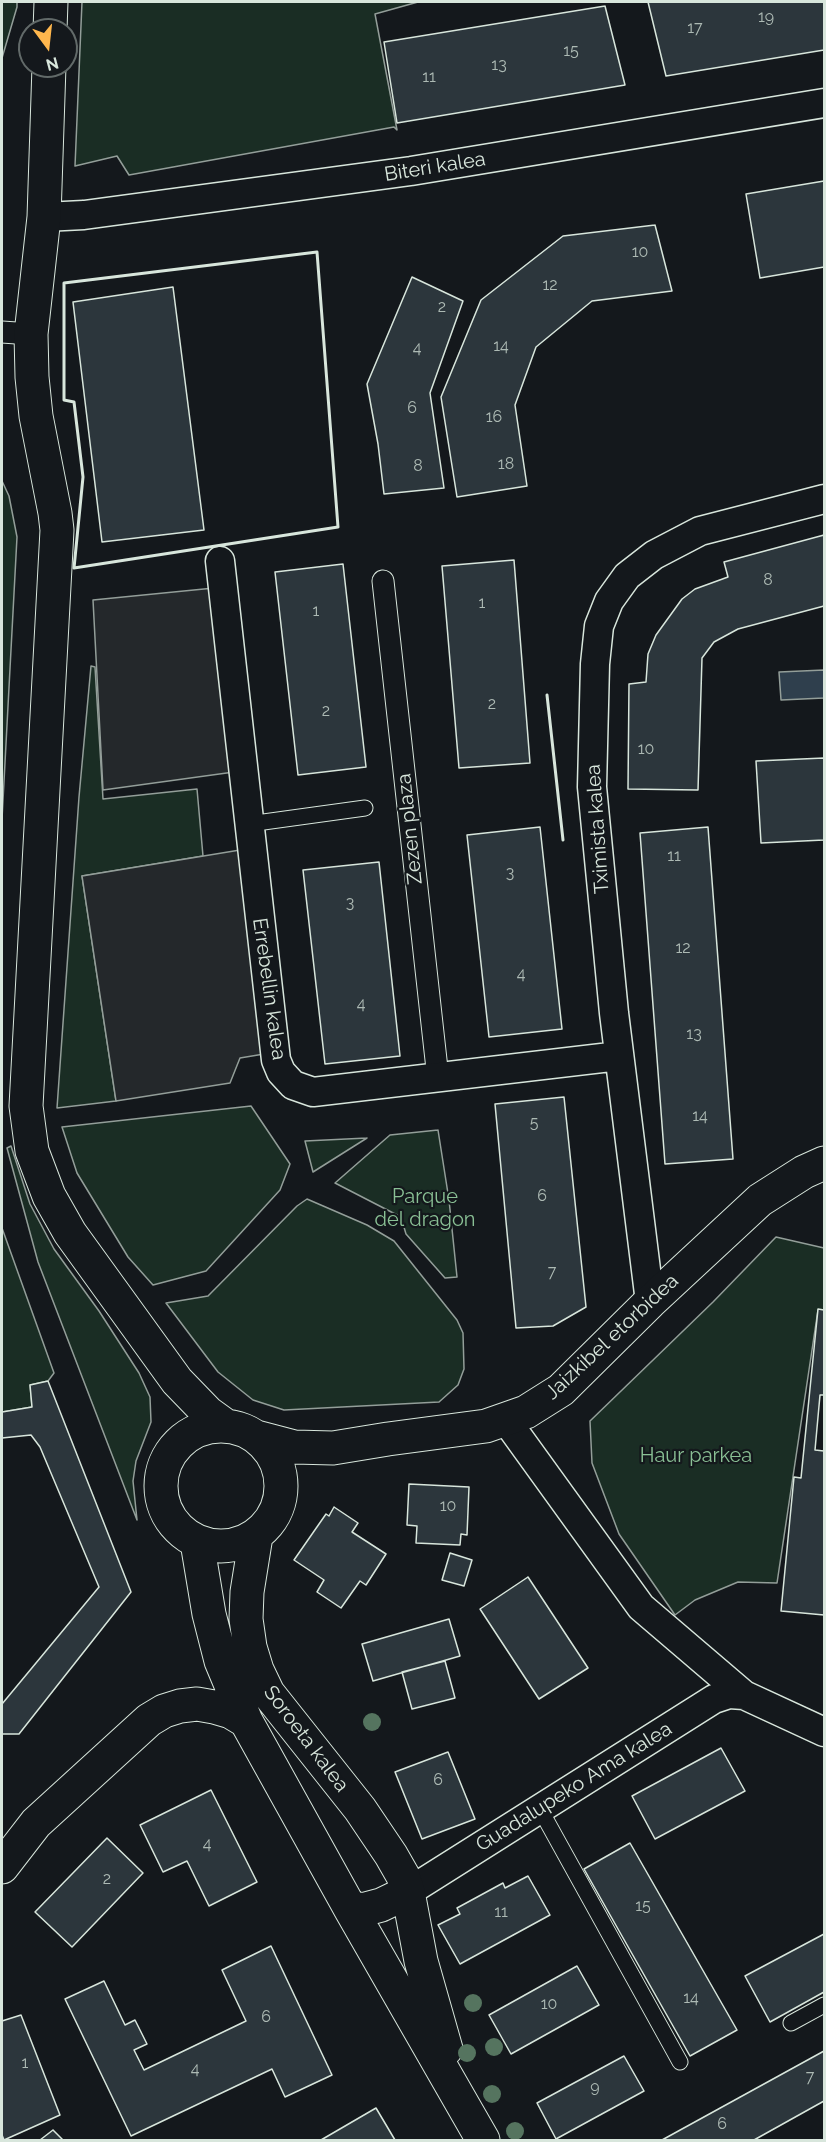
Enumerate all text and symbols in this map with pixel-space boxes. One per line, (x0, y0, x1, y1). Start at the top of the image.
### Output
house number: 19 (758, 7, 774, 27)
north arrow (18, 18, 78, 78)
house number: 17 (687, 18, 703, 38)
house number: 15 (563, 41, 579, 61)
text: N (44, 53, 61, 75)
house number: 13 (491, 55, 507, 75)
house number: 11 (422, 67, 436, 87)
street label: Biteri kalea (383, 147, 487, 187)
house number: 10 (632, 242, 648, 262)
house number: 12 (542, 275, 558, 295)
house number: 2 (438, 297, 446, 317)
house number: 14 (493, 336, 509, 356)
house number: 4 (413, 338, 421, 358)
house number: 6 (407, 398, 417, 418)
house number: 16 (486, 407, 502, 427)
house number: 18 (498, 454, 514, 474)
house number: 8 (413, 456, 423, 476)
house number: 8 (763, 570, 773, 590)
house number: 1 (479, 593, 485, 613)
house number: 1 (313, 601, 319, 621)
house number: 2 (488, 694, 496, 714)
house number: 2 (322, 701, 330, 721)
house number: 10 (638, 739, 654, 759)
street label: Tximista kalea (582, 763, 614, 895)
street label: Zezen plaza (392, 772, 428, 886)
house number: 11 (667, 846, 681, 866)
house number: 3 (506, 863, 514, 883)
house number: 3 (346, 893, 354, 913)
street label: Errebellin kalea (247, 916, 291, 1062)
house number: 12 (675, 938, 691, 958)
house number: 4 (517, 964, 525, 984)
house number: 4 (357, 994, 365, 1014)
house number: 13 (686, 1024, 702, 1044)
house number: 14 (692, 1106, 708, 1126)
house number: 5 (530, 1113, 538, 1133)
park label: Parque del dragon (375, 1185, 475, 1232)
house number: 6 (537, 1186, 547, 1206)
house number: 7 (548, 1262, 556, 1282)
street label: Jaizkibel etorbidea (541, 1269, 683, 1405)
park label: Haur parkea (640, 1444, 752, 1468)
house number: 10 (440, 1496, 456, 1516)
street label: Soroeta kalea (258, 1681, 354, 1797)
street label: Guadalupeko Ama kalea (472, 1717, 676, 1857)
house number: 6 (433, 1770, 443, 1790)
house number: 4 (203, 1834, 211, 1854)
house number: 2 (103, 1869, 111, 1889)
house number: 15 (635, 1896, 651, 1916)
house number: 11 (494, 1902, 508, 1922)
house number: 14 (683, 1988, 699, 2008)
house number: 10 (541, 1994, 557, 2014)
house number: 6 (261, 2007, 271, 2027)
house number: 1 (22, 2053, 28, 2073)
house number: 4 (191, 2059, 199, 2079)
house number: 7 (806, 2067, 814, 2087)
house number: 9 (590, 2077, 600, 2097)
house number: 6 (717, 2114, 727, 2134)

